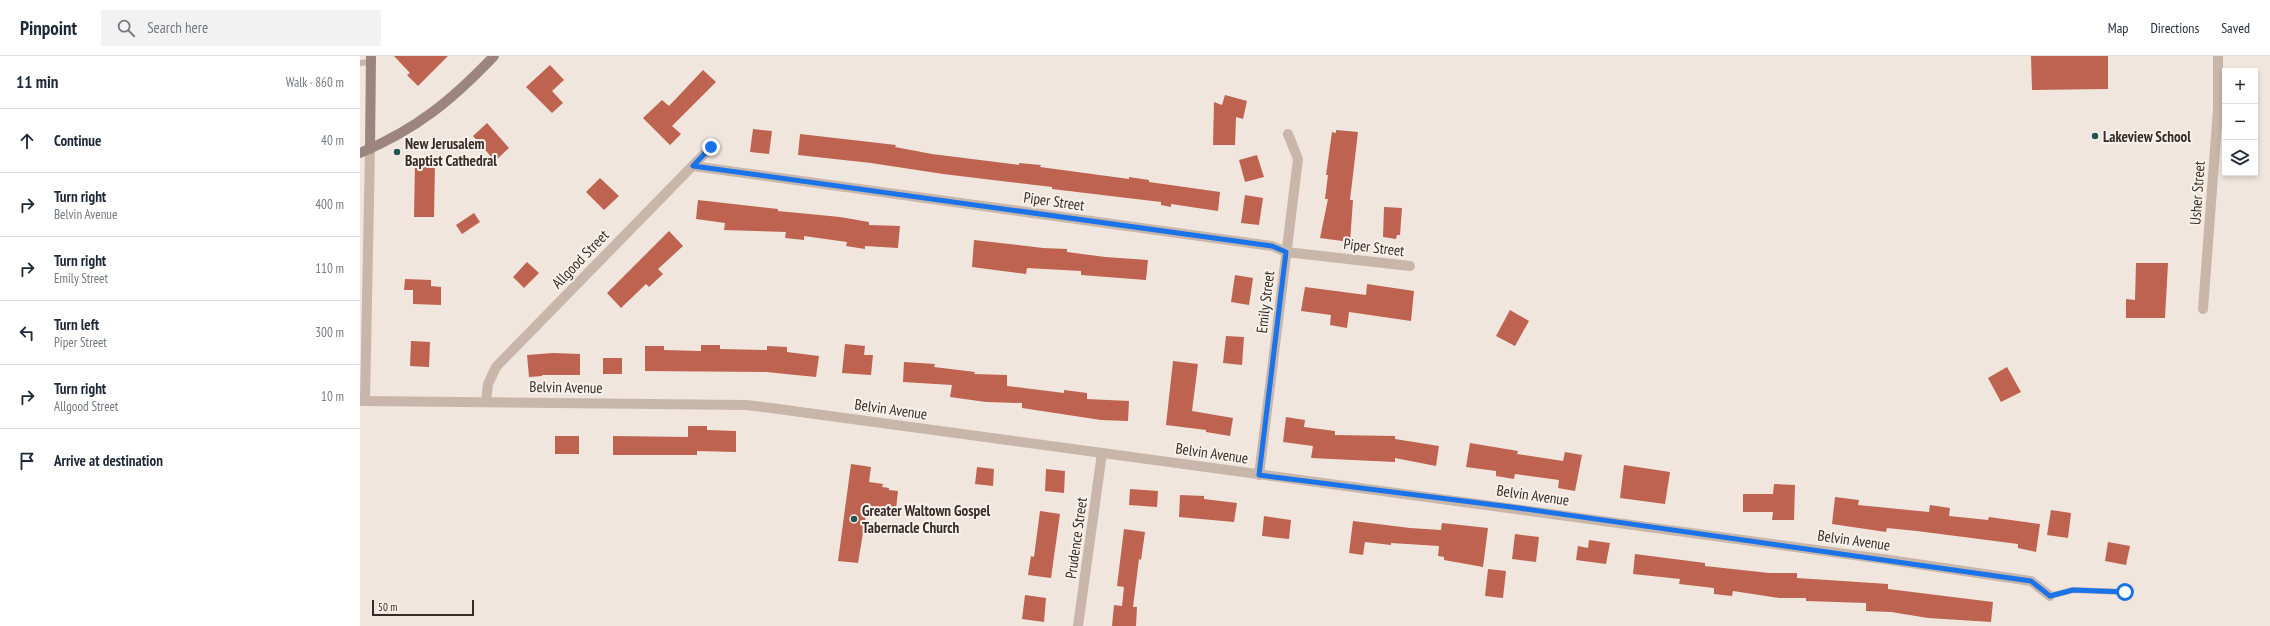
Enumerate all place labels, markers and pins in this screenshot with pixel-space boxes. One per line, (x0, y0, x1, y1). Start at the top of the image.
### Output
place label: Lakeview School (2103, 127, 2191, 146)
marker: Lakeview School (2090, 131, 2100, 141)
place label: New Jerusalem Baptist Cathedral (405, 134, 497, 170)
marker: New Jerusalem Baptist Cathedral (392, 147, 402, 157)
place label: Greater Waltown Gospel Tabernacle Church (862, 501, 991, 537)
marker: Greater Waltown Gospel Tabernacle Church (849, 514, 859, 524)

